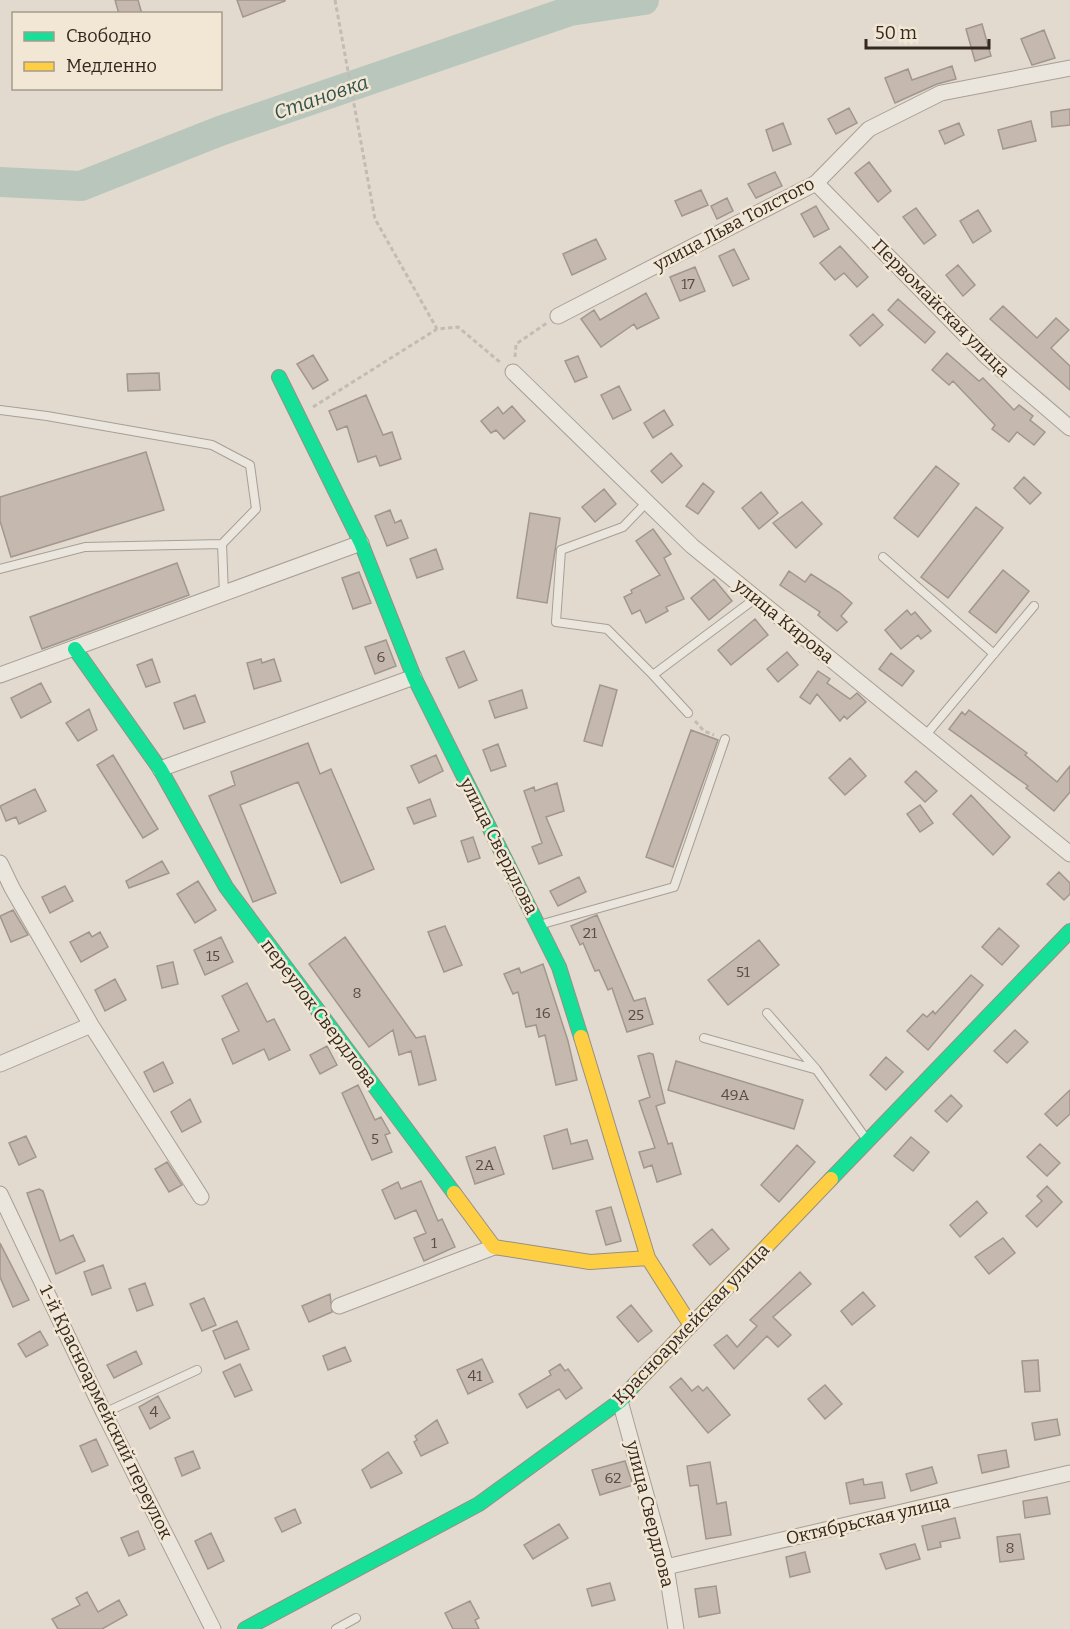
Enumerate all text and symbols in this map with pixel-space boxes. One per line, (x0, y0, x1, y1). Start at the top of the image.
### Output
legend (12, 12, 222, 90)
scale bar (866, 12, 989, 50)
text: 50 m (875, 22, 917, 44)
text: Свободно (66, 25, 151, 47)
text: Медленно (66, 55, 157, 77)
water label: Становка (271, 70, 371, 124)
street label: улица Льва Толстого (649, 172, 818, 276)
street label: Первомайская улица (868, 235, 1015, 382)
house number: 17 (681, 275, 695, 293)
street label: улица Кирова (729, 573, 838, 668)
house number: 6 (377, 648, 386, 666)
street label: улица Свердлова (455, 773, 543, 918)
house number: 21 (583, 924, 597, 942)
street label: переулок Свердлова (256, 935, 382, 1091)
house number: 15 (206, 947, 220, 965)
house number: 51 (736, 963, 750, 981)
house number: 8 (352, 984, 362, 1002)
house number: 16 (536, 1004, 551, 1022)
house number: 25 (628, 1006, 644, 1024)
house number: 49А (721, 1086, 749, 1104)
house number: 5 (371, 1130, 379, 1148)
house number: 2А (476, 1156, 495, 1174)
house number: 1 (431, 1234, 437, 1252)
street label: Красноармейская улица (608, 1239, 774, 1409)
street label: 1-й Красноармейский переулок (35, 1281, 177, 1543)
house number: 41 (468, 1367, 482, 1385)
house number: 4 (150, 1403, 159, 1421)
street label: улица Свердлова (621, 1437, 679, 1590)
house number: 62 (605, 1469, 621, 1487)
street label: Октябрьская улица (784, 1490, 952, 1550)
house number: 8 (1005, 1539, 1015, 1557)

